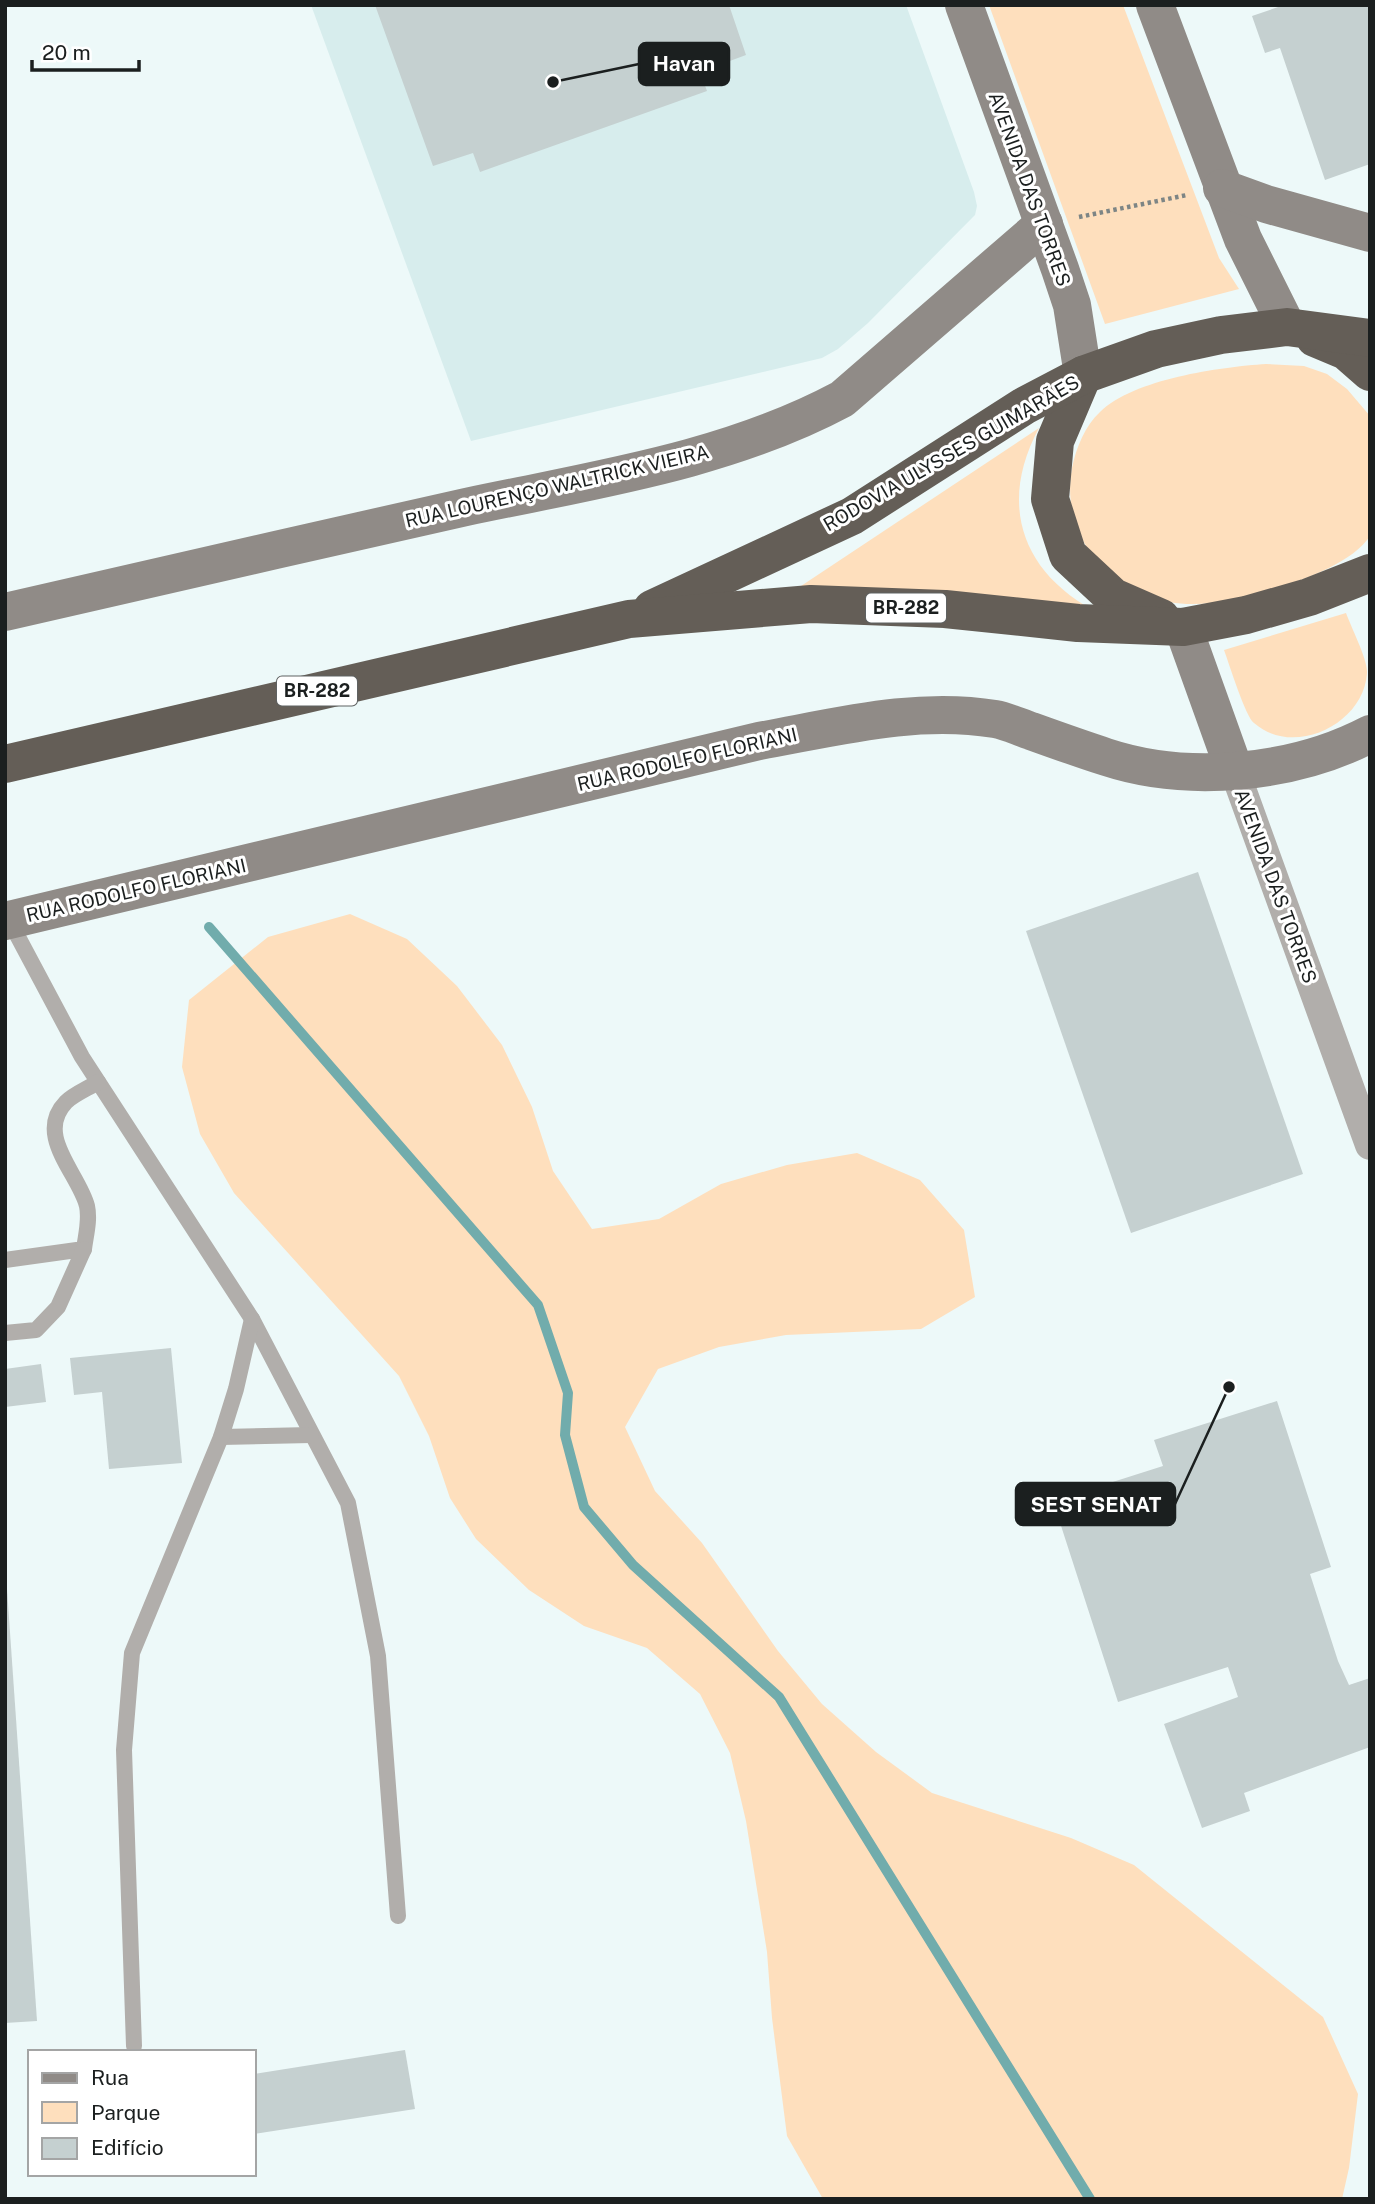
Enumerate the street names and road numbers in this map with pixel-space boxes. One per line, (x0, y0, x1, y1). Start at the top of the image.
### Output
street label: AVENIDA DAS TORRES (985, 89, 1075, 289)
street label: RODOVIA ULYSSES GUIMARÃES (819, 371, 1083, 535)
street label: RUA LOURENÇO WALTRICK VIEIRA (403, 440, 711, 532)
road number: BR-282 (866, 594, 946, 622)
road number: BR-282 (277, 676, 357, 706)
street label: RUA RODOLFO FLORIANI (575, 723, 799, 795)
street label: AVENIDA DAS TORRES (1231, 786, 1321, 986)
street label: RUA RODOLFO FLORIANI (24, 854, 248, 926)

